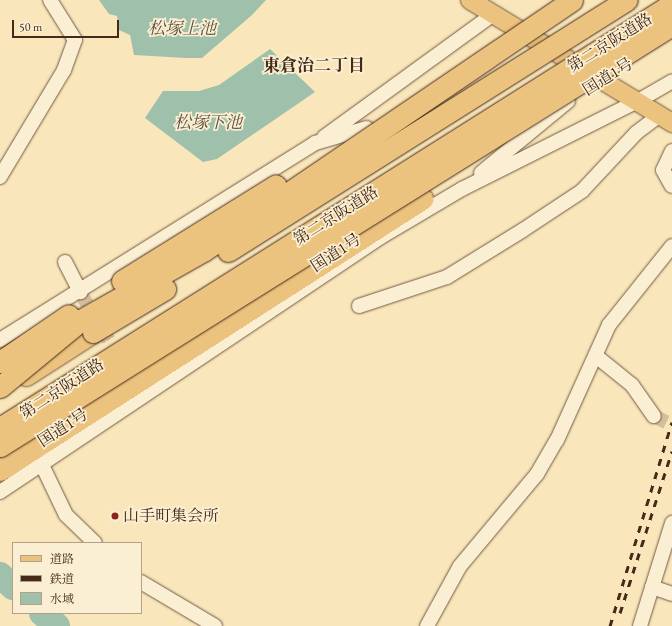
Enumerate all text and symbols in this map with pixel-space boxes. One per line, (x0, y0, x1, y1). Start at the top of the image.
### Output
street label: 第二京阪道路 (564, 9, 656, 77)
scale bar (14, 12, 121, 38)
text: 50 m (19, 19, 42, 35)
water label: 松塚上池 (148, 19, 216, 39)
street label: 国道1号 (579, 54, 637, 100)
district label: 東倉治二丁目 (263, 56, 365, 76)
water label: 松塚下池 (174, 113, 242, 133)
street label: 第二京阪道路 (290, 182, 382, 250)
street label: 国道1号 (307, 230, 365, 276)
street label: 第二京阪道路 (17, 355, 107, 423)
street label: 国道1号 (34, 405, 92, 451)
place label: 山手町集会所 (123, 506, 219, 526)
marker: 山手町集会所 (110, 511, 120, 521)
legend (12, 542, 142, 614)
text: 道路 (50, 551, 74, 567)
text: 鉄道 (50, 571, 74, 587)
text: 水域 (50, 591, 74, 607)

